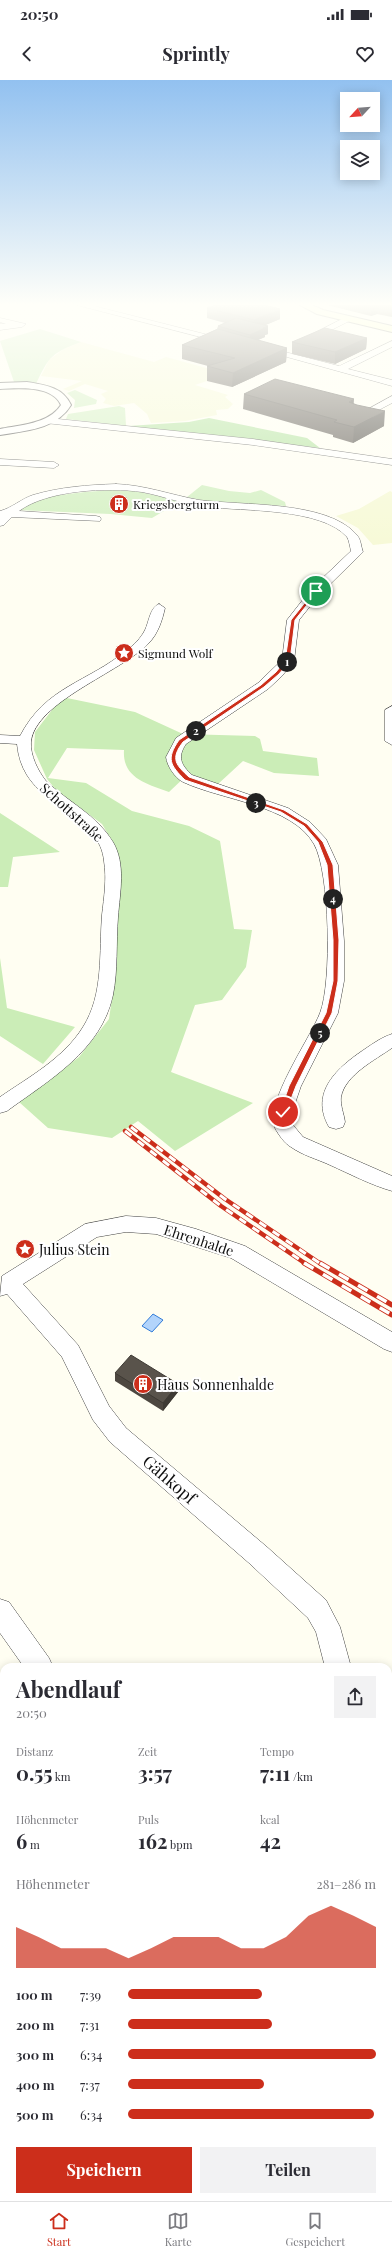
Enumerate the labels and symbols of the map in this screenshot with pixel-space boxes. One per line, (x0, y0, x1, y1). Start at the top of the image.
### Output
north arrow (340, 92, 380, 132)
building icon: Kriegsbergturm (108, 493, 130, 515)
place label: Kriegsbergturm (133, 496, 219, 512)
pin (299, 574, 333, 608)
place icon: Sigmund Wolf (113, 642, 135, 664)
place label: Sigmund Wolf (138, 645, 214, 661)
pin: 1 (277, 652, 297, 672)
pin: 2 (186, 721, 206, 741)
street label: Schottstraße (36, 778, 108, 846)
pin: 3 (246, 793, 266, 813)
pin: 4 (323, 889, 343, 909)
pin: 5 (310, 1023, 330, 1043)
pin (266, 1095, 300, 1129)
street label: Ehrenhalde (162, 1220, 236, 1260)
place icon: Julius Stein (14, 1238, 36, 1260)
place label: Julius Stein (38, 1240, 110, 1259)
building icon: Haus Sonnenhalde (132, 1373, 154, 1395)
place label: Haus Sonnenhalde (157, 1375, 274, 1394)
street label: Gähkopf (139, 1450, 202, 1509)

